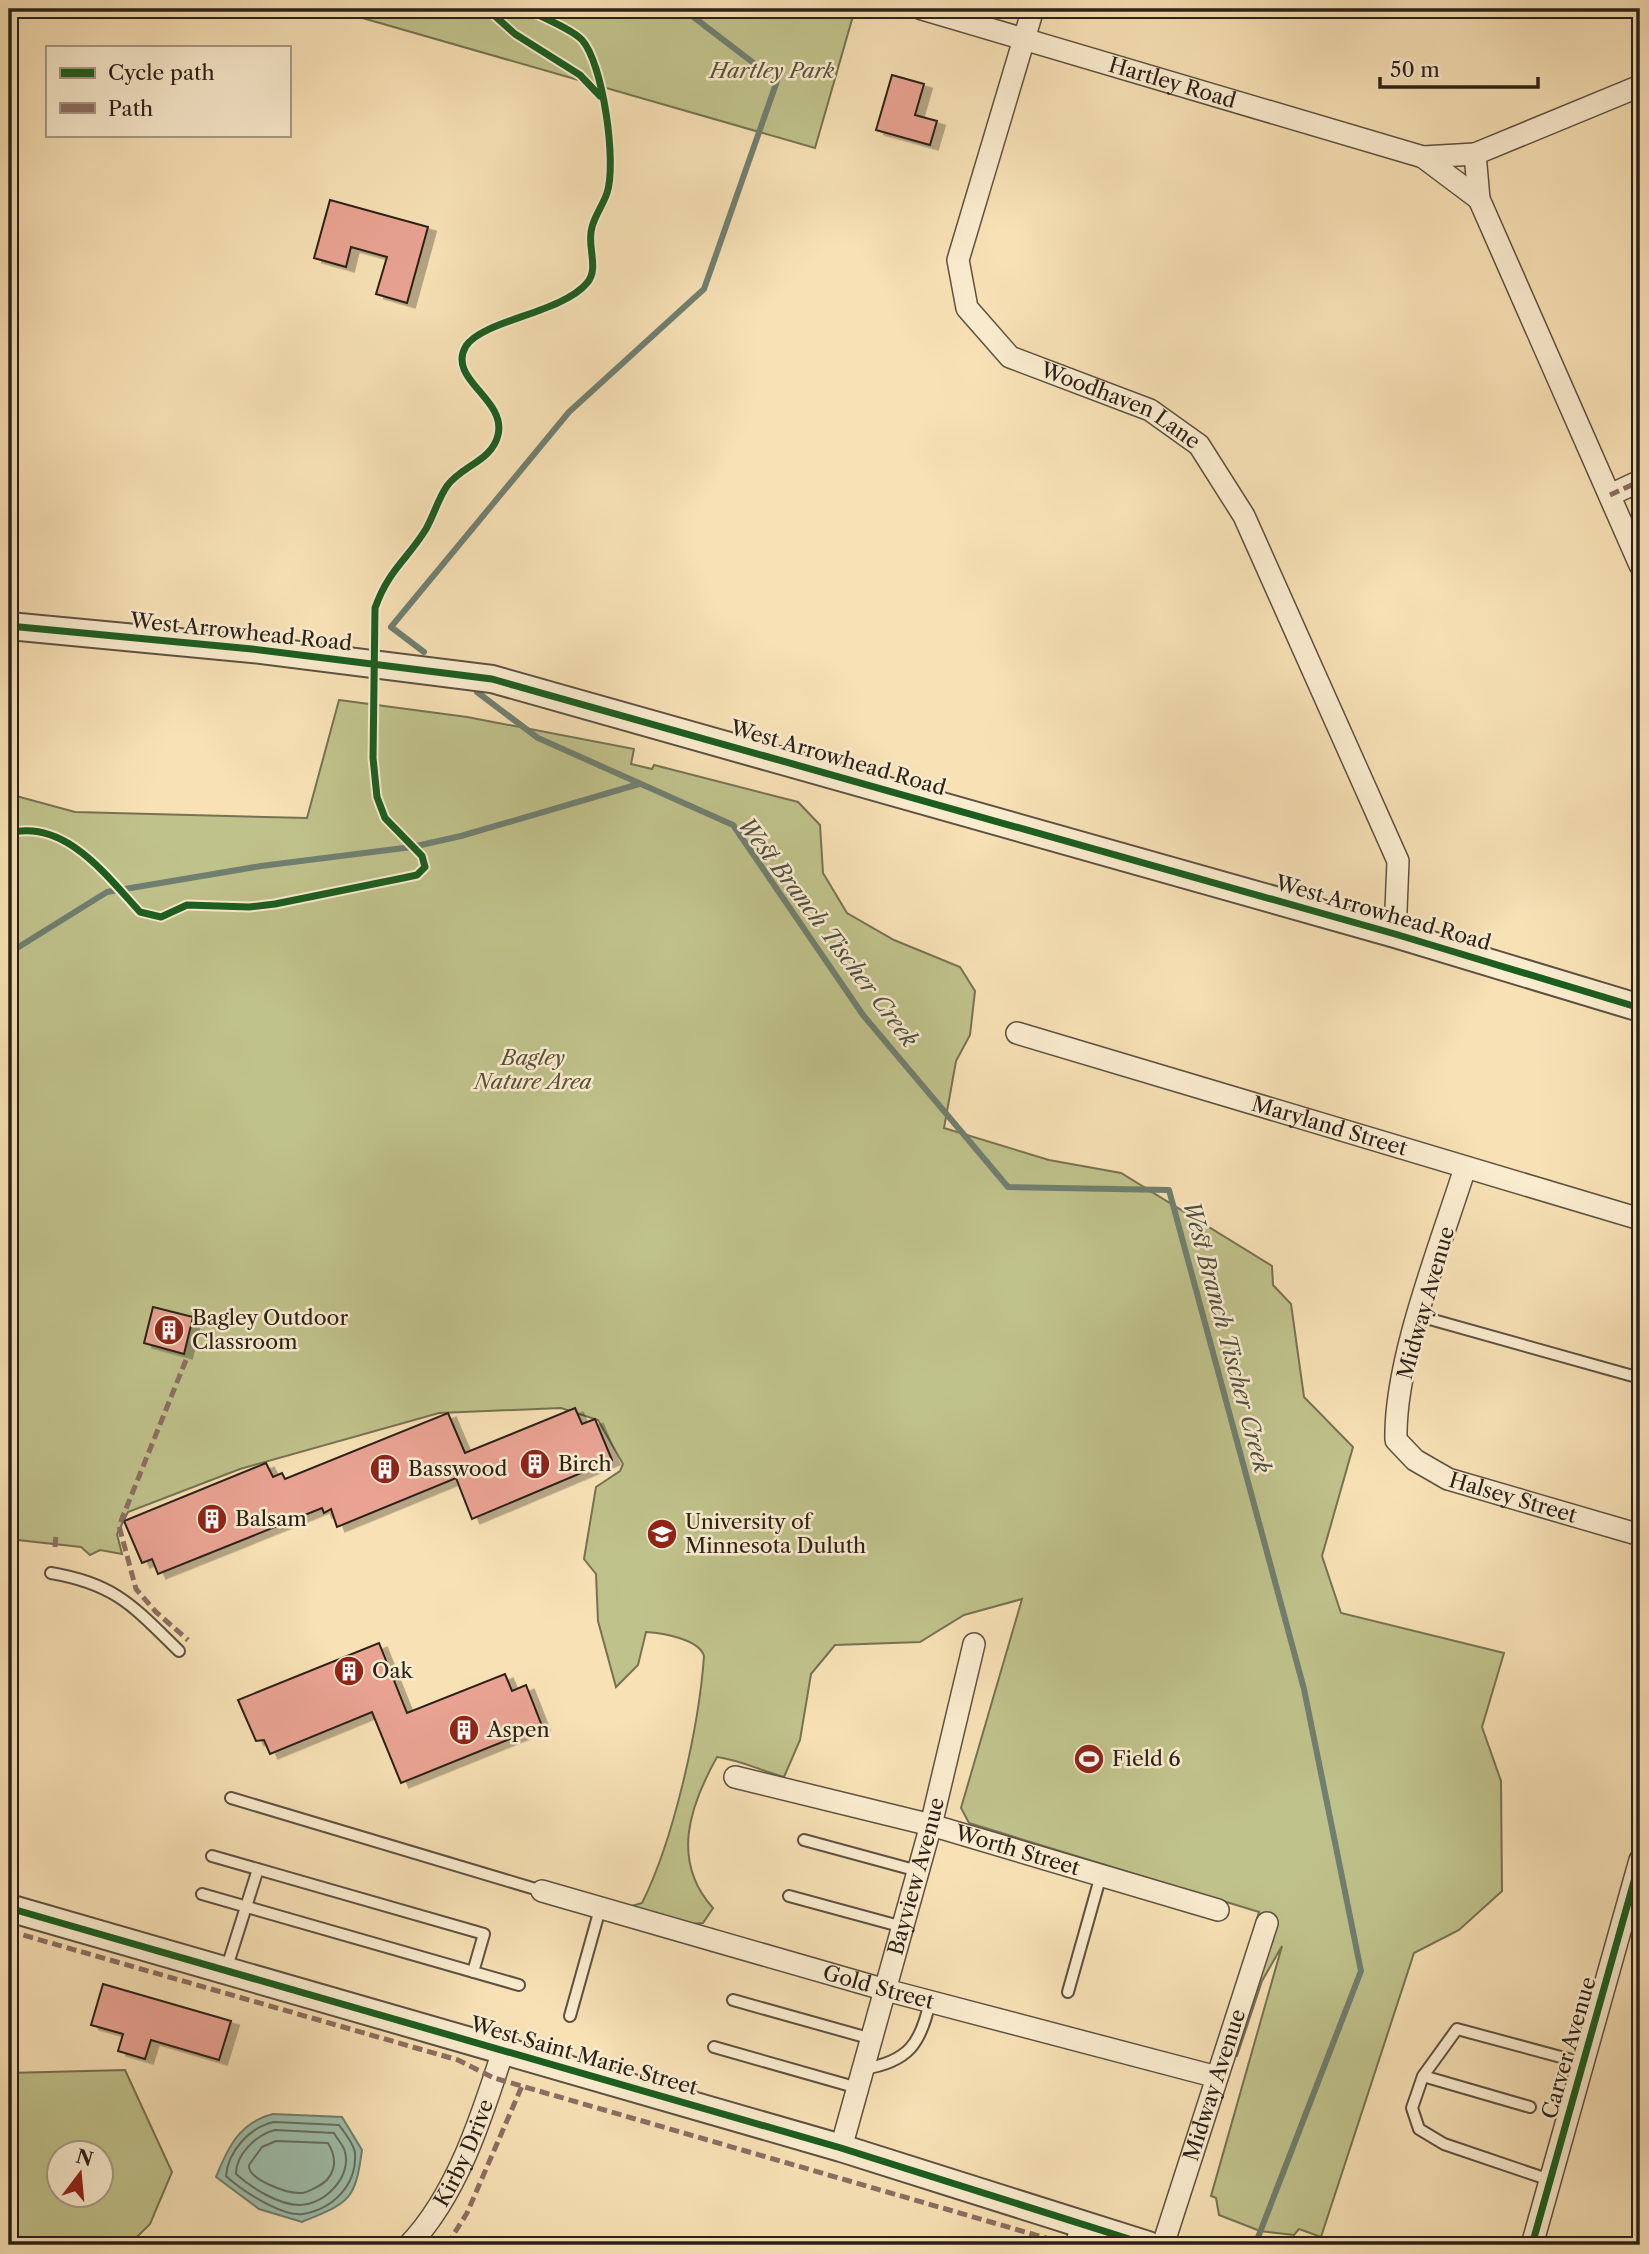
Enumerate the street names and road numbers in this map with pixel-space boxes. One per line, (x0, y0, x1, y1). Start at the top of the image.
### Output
street label: Hartley Road (1106, 52, 1239, 113)
street label: Woodhaven Lane (1036, 356, 1205, 454)
street label: West Arrowhead Road (128, 607, 353, 656)
street label: West Arrowhead Road (727, 714, 949, 800)
street label: West Arrowhead Road (1272, 869, 1494, 955)
street label: Maryland Street (1249, 1091, 1411, 1161)
street label: Midway Avenue (1392, 1224, 1459, 1382)
street label: Halsey Street (1446, 1467, 1580, 1528)
street label: Bayview Avenue (882, 1795, 949, 1958)
street label: Worth Street (951, 1820, 1083, 1881)
street label: Gold Street (820, 1960, 937, 2014)
street label: Carver Avenue (1536, 1974, 1601, 2122)
street label: Midway Avenue (1178, 2006, 1250, 2164)
street label: West Saint Marie Street (467, 2011, 701, 2100)
street label: Kirby Drive (428, 2096, 498, 2211)

